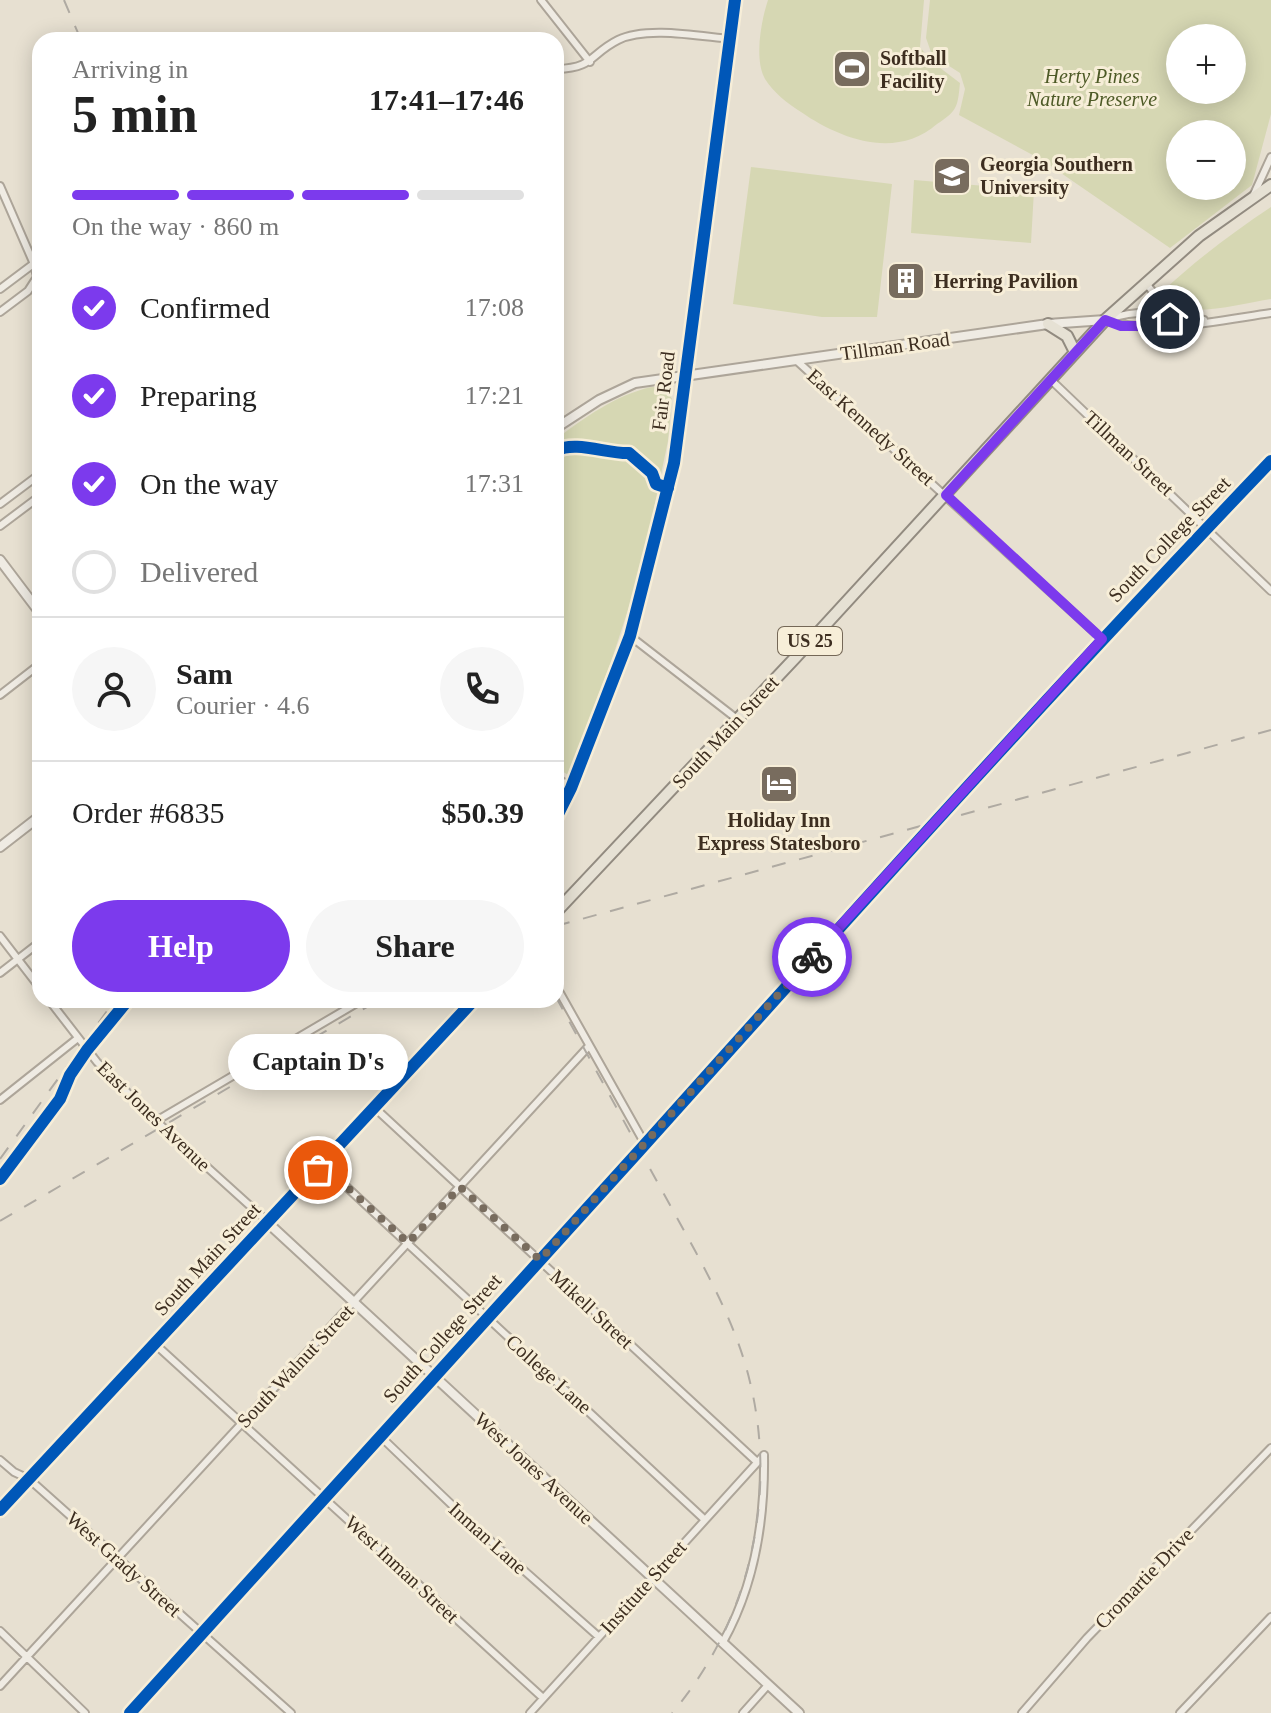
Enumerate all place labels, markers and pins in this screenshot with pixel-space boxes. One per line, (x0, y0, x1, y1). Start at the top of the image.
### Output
place label: Softball Facility (880, 47, 947, 93)
sports icon: Softball Facility (831, 48, 873, 90)
place label: Georgia Southern University (980, 153, 1133, 199)
school or university icon: Georgia Southern University (931, 155, 973, 197)
building icon: Herring Pavilion (885, 260, 927, 302)
place label: Herring Pavilion (934, 270, 1078, 293)
pin (1136, 285, 1204, 353)
hotel icon: Holiday Inn Express Statesboro (758, 763, 800, 805)
place label: Holiday Inn Express Statesboro (697, 809, 861, 855)
callout: Captain D's (228, 1034, 408, 1090)
pin (284, 1136, 352, 1204)

